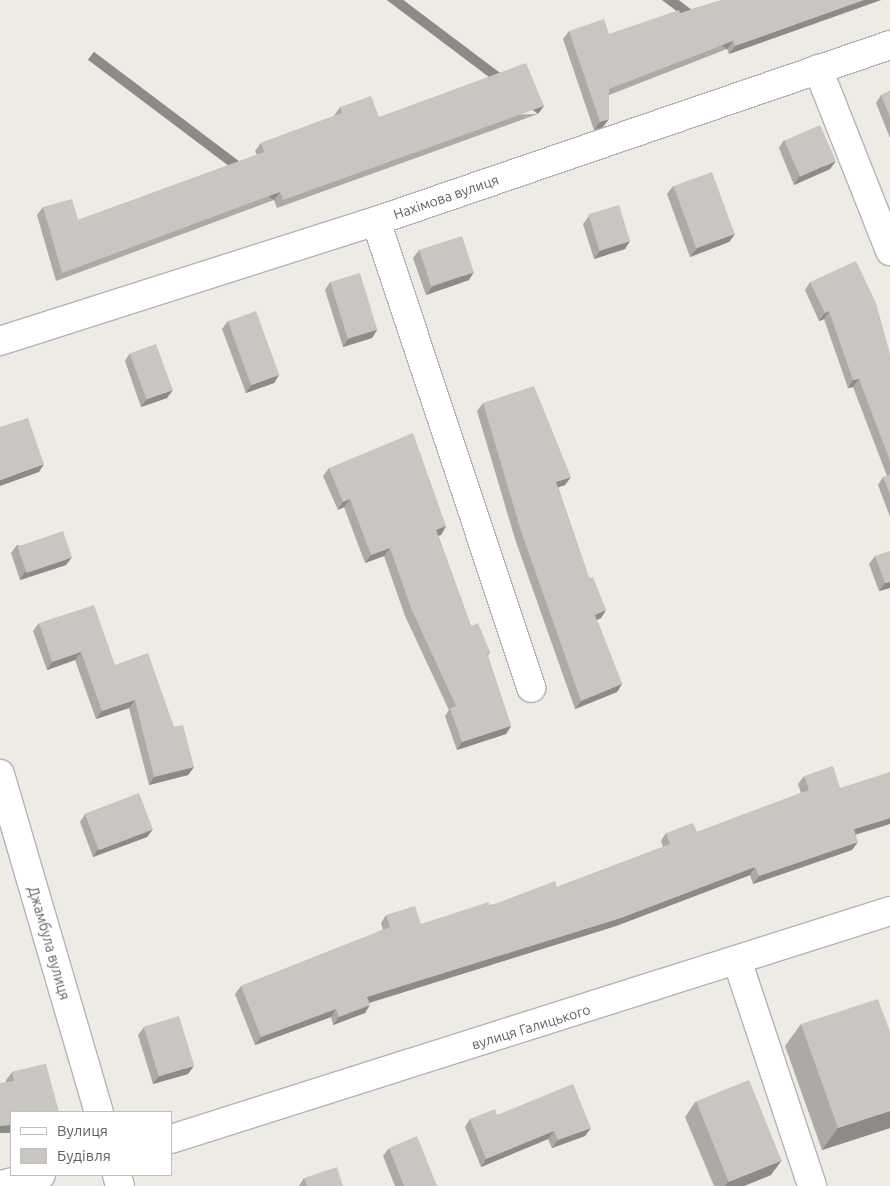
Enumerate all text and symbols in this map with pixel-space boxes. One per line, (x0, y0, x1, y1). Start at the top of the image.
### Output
street label: Нахімова вулиця (391, 171, 501, 223)
street label: Джамбула вулиця (25, 884, 73, 1002)
street label: вулиця Галицького (470, 1001, 592, 1053)
legend (10, 1111, 172, 1176)
text: Вулиця (57, 1122, 108, 1139)
text: Будівля (57, 1147, 111, 1164)

